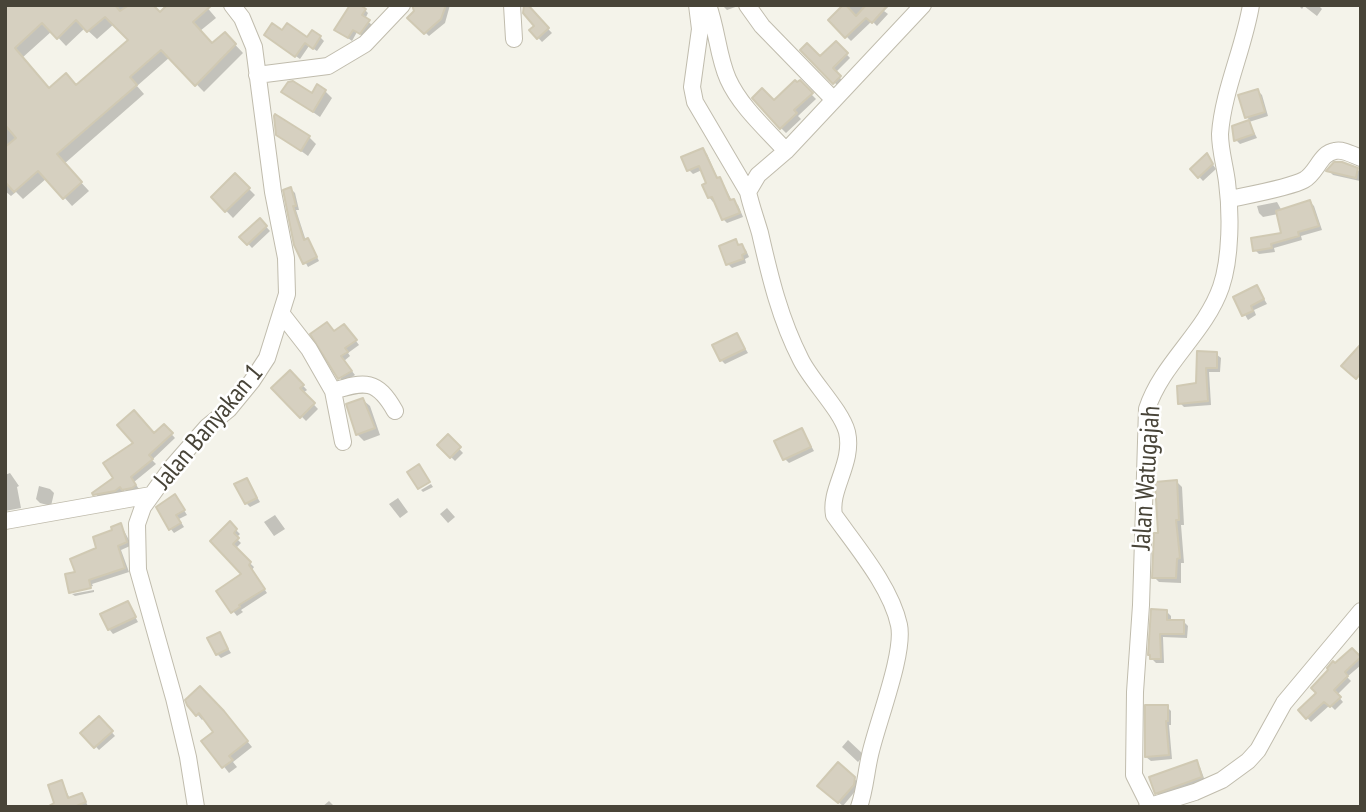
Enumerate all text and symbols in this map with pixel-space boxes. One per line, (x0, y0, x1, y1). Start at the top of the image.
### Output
street label: Jalan Banyakan 1 (148, 358, 270, 496)
street label: Jalan Watugajah (1126, 405, 1168, 551)

